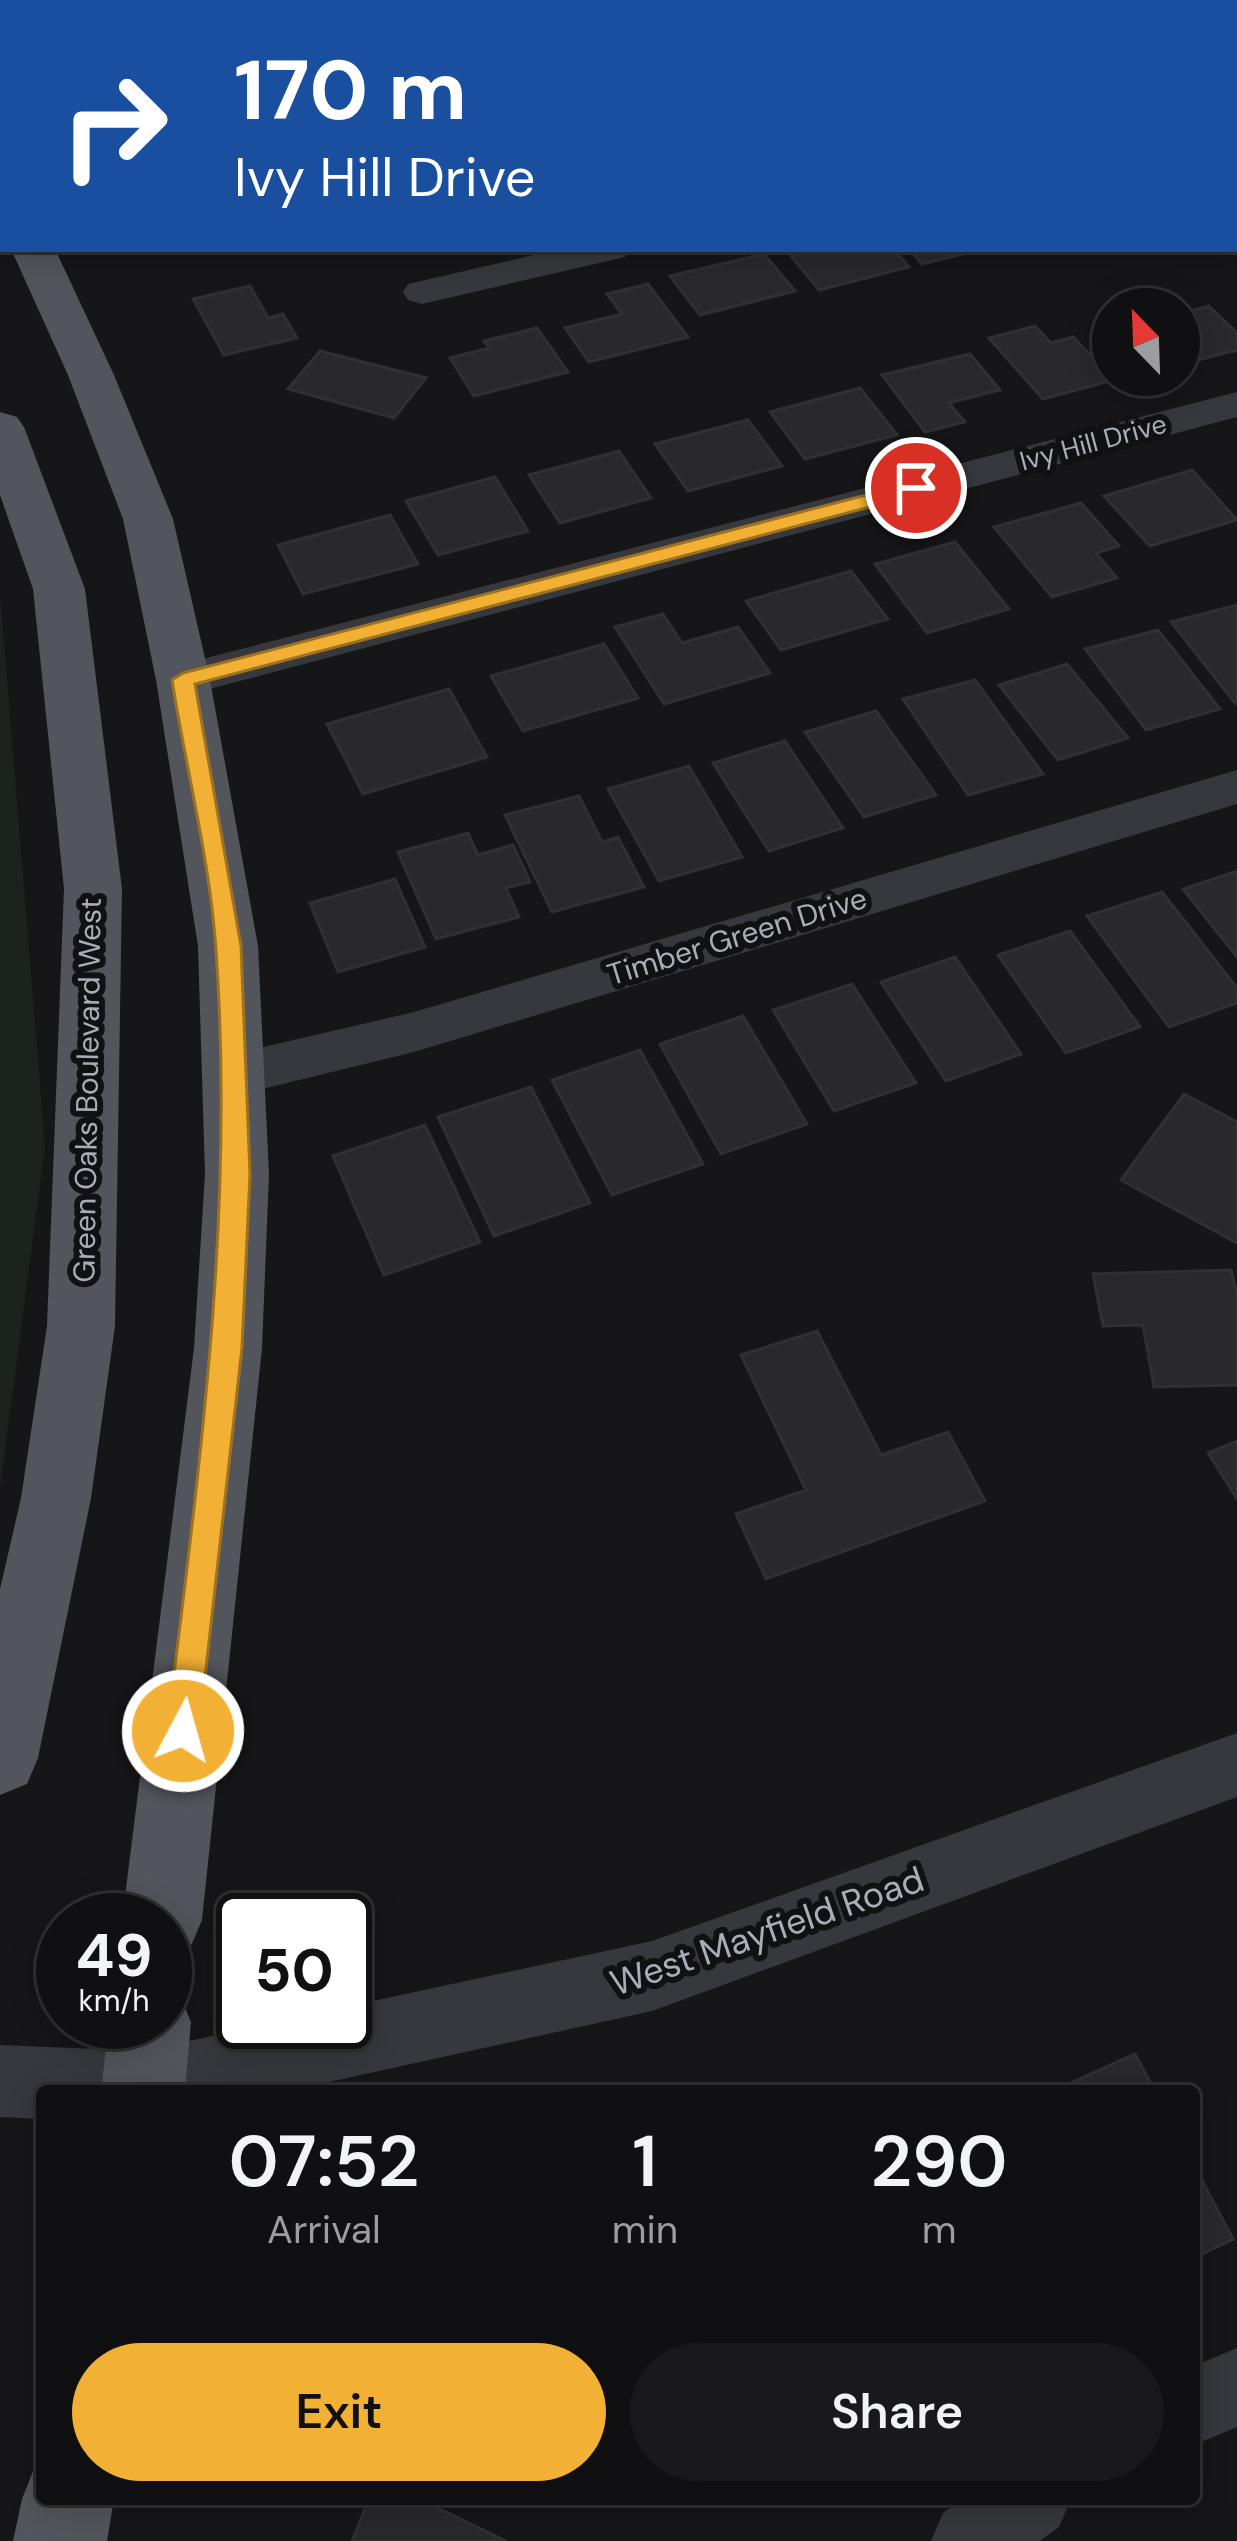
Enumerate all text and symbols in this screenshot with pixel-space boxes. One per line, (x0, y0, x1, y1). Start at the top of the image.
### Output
text: 170 m (234, 36, 467, 145)
icon: right (36, 48, 192, 204)
text: Ivy Hill Drive (234, 142, 536, 213)
north arrow (1092, 288, 1200, 396)
map controls (1092, 288, 1200, 396)
street label: Ivy Hill Drive (1016, 406, 1170, 478)
pin (865, 437, 967, 539)
icon: arrive (883, 455, 949, 521)
street label: Timber Green Drive (603, 878, 871, 994)
street label: Green Oaks Boulevard West (64, 897, 110, 1283)
position arrow (120, 1668, 246, 1794)
street label: West Mayfield Road (604, 1855, 930, 2007)
speed limit sign: 50 (216, 1893, 372, 2049)
text: 49 (75, 1916, 153, 1995)
text: km/h (79, 1981, 149, 2020)
text: 07:52 (228, 2115, 419, 2208)
text: 1 (632, 2115, 657, 2208)
text: 290 (871, 2115, 1008, 2208)
text: Arrival (267, 2204, 381, 2255)
text: min (612, 2204, 678, 2255)
text: m (922, 2204, 956, 2255)
button: Exit (72, 2343, 606, 2481)
button: Share (630, 2343, 1164, 2481)

